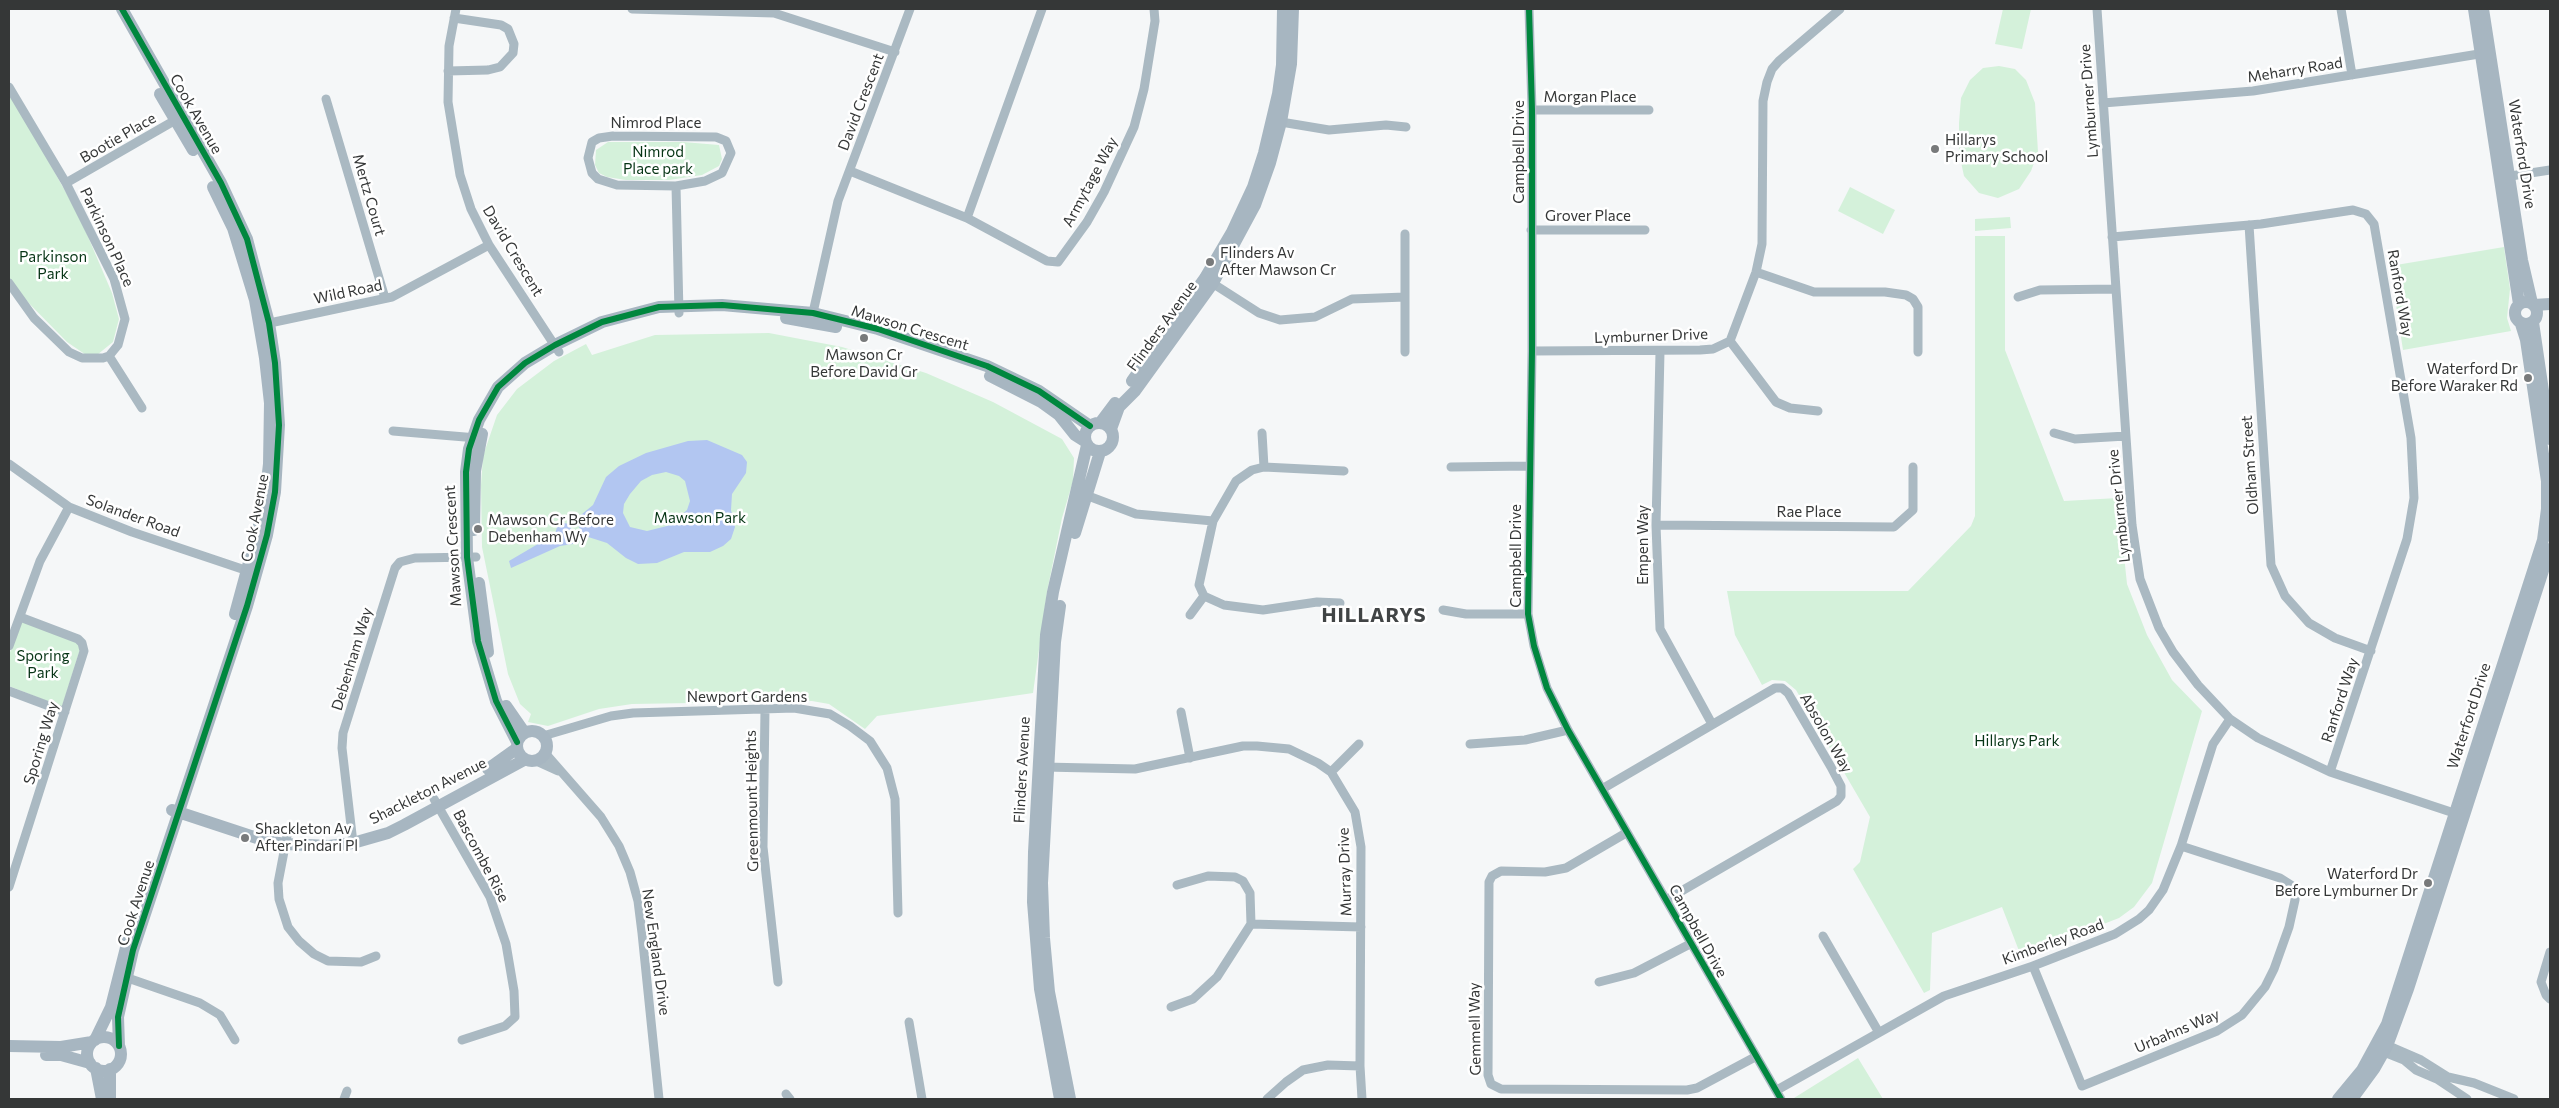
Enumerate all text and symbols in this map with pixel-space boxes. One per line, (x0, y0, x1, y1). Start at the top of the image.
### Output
street label: Lymburner Drive (2076, 44, 2102, 158)
street label: David Crescent (834, 51, 888, 153)
street label: Meharry Road (2246, 54, 2344, 86)
street label: Cook Avenue (166, 71, 226, 157)
street label: Morgan Place (1543, 88, 1637, 106)
street label: Waterford Drive (2504, 98, 2540, 210)
street label: Campbell Drive (1510, 100, 1528, 204)
street label: Bootie Place (77, 109, 159, 167)
street label: Nimrod Place (611, 114, 701, 132)
place label: Hillarys Primary School (1945, 131, 2048, 166)
street label: Armytage Way (1059, 134, 1121, 230)
park label: Nimrod Place park (623, 143, 693, 178)
marker: Hillarys Primary School (1929, 143, 1941, 155)
street label: Mertz Court (349, 152, 389, 238)
street label: Parkinson Place (76, 184, 138, 290)
street label: David Crescent (479, 202, 547, 300)
street label: Grover Place (1545, 207, 1631, 225)
place label: Flinders Av After Mawson Cr (1220, 244, 1336, 279)
park label: Parkinson Park (19, 248, 87, 283)
street label: Ranford Way (2383, 248, 2417, 338)
marker: Flinders Av After Mawson Cr (1204, 256, 1216, 268)
street label: Wild Road (312, 276, 384, 308)
street label: Flinders Avenue (1123, 277, 1201, 375)
street label: Mawson Crescent (849, 302, 971, 354)
street label: Lymburner Drive (1594, 325, 1708, 347)
marker: Mawson Cr Before David Gr (858, 332, 870, 344)
place label: Mawson Cr Before David Gr (810, 346, 918, 381)
place label: Waterford Dr Before Waraker Rd (2391, 360, 2518, 395)
marker: Waterford Dr Before Waraker Rd (2522, 372, 2534, 384)
street label: Oldham Street (2238, 415, 2262, 515)
street label: Lymburner Drive (2104, 448, 2134, 564)
street label: Cook Avenue (238, 472, 272, 564)
street label: Mawson Crescent (441, 485, 465, 607)
street label: Solander Road (84, 491, 182, 541)
street label: Rae Place (1776, 503, 1842, 521)
street label: Campbell Drive (1507, 504, 1525, 608)
street label: Empen Way (1634, 505, 1652, 585)
park label: Mawson Park (654, 509, 746, 527)
place label: Mawson Cr Before Debenham Wy (488, 511, 614, 546)
marker: Mawson Cr Before Debenham Wy (472, 523, 484, 535)
district label: HILLARYS (1321, 603, 1427, 627)
street label: Debenham Way (328, 605, 376, 713)
park label: Sporing Park (16, 647, 70, 682)
street label: Ranford Way (2318, 655, 2362, 745)
street label: Waterford Drive (2443, 661, 2495, 771)
street label: Newport Gardens (687, 688, 807, 706)
street label: Absolon Way (1796, 690, 1856, 776)
street label: Sporing Way (20, 699, 62, 787)
street label: Flinders Avenue (1010, 716, 1034, 824)
street label: Greenmount Heights (742, 730, 762, 872)
park label: Hillarys Park (1974, 732, 2060, 750)
street label: Shackleton Avenue (367, 754, 489, 828)
street label: Bascombe Rise (449, 807, 513, 905)
place label: Shackleton Av After Pindari Pl (255, 820, 358, 855)
street label: Murray Drive (1334, 827, 1356, 917)
marker: Shackleton Av After Pindari Pl (239, 832, 251, 844)
street label: Cook Avenue (114, 858, 158, 948)
place label: Waterford Dr Before Lymburner Dr (2275, 865, 2418, 900)
marker: Waterford Dr Before Lymburner Dr (2422, 877, 2434, 889)
street label: Campbell Drive (1665, 881, 1731, 981)
street label: New England Drive (638, 888, 674, 1016)
street label: Kimberley Road (2000, 915, 2106, 969)
street label: Gemmell Way (1465, 982, 1485, 1076)
street label: Urbahns Way (2132, 1005, 2222, 1057)

